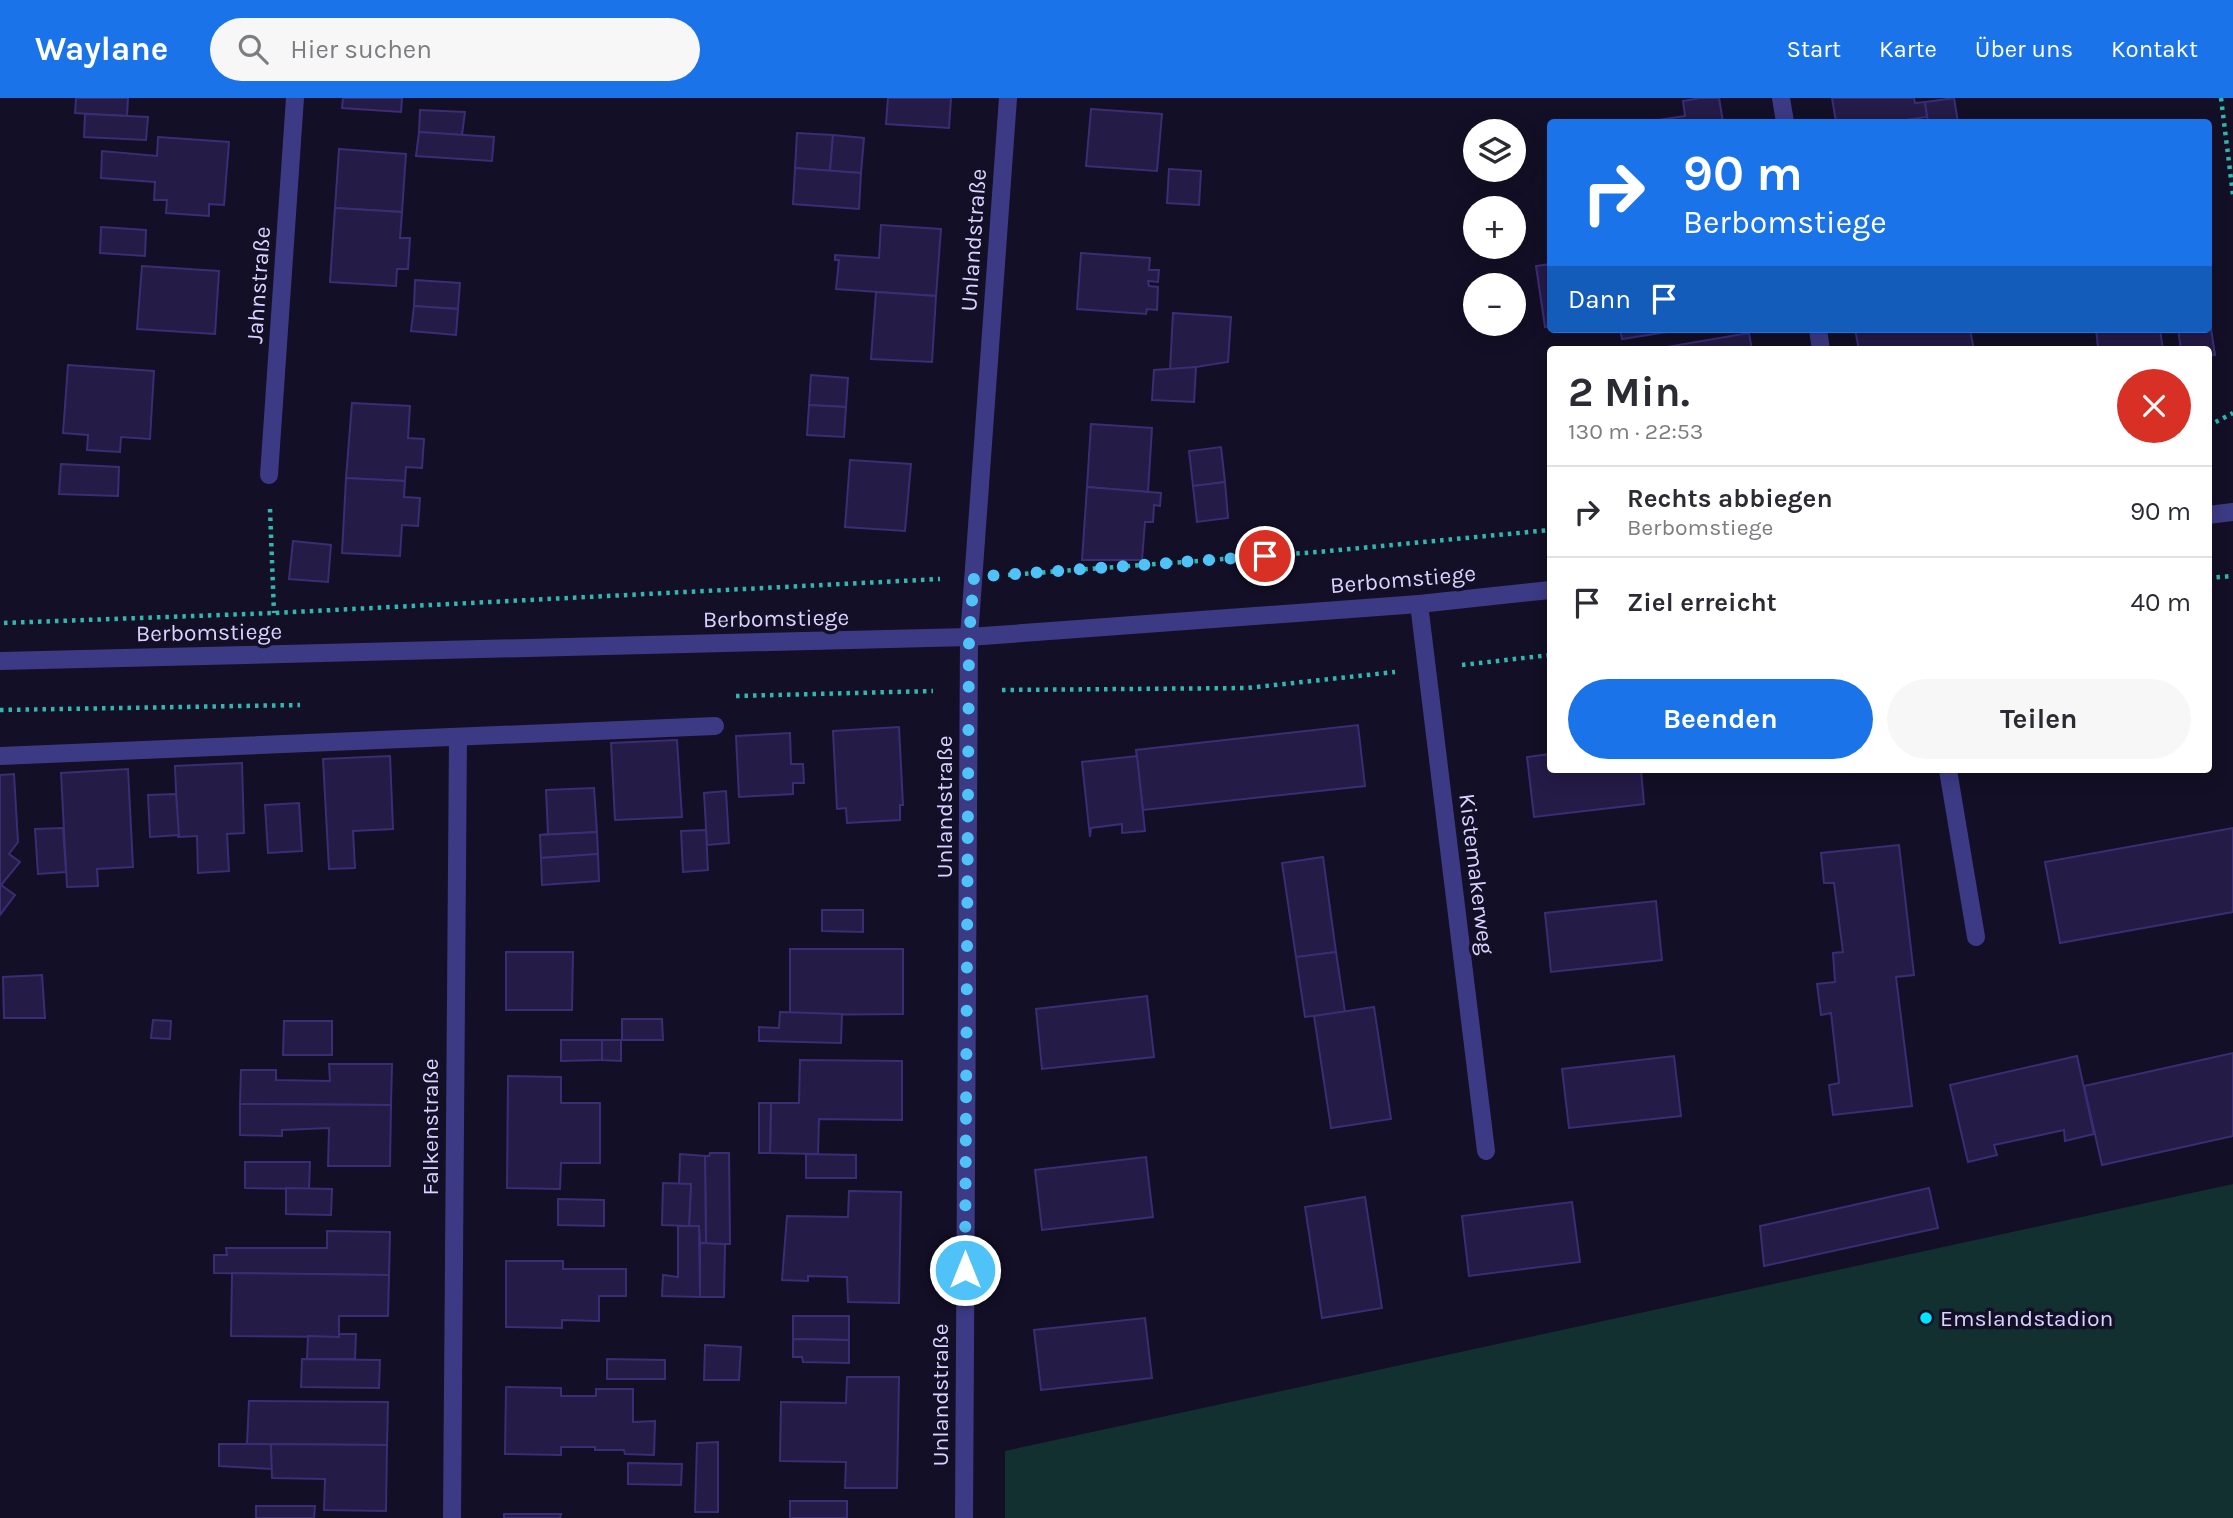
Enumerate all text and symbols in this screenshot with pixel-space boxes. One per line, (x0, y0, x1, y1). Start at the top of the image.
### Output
search box (210, 18, 700, 81)
text: Waylane (35, 30, 168, 68)
icon: search (234, 30, 272, 68)
text: Hier suchen (290, 34, 432, 65)
text: Start (1787, 35, 1841, 63)
text: Karte (1879, 35, 1937, 63)
text: Über uns (1975, 35, 2073, 63)
text: Kontakt (2111, 35, 2198, 63)
map controls (1463, 119, 1526, 336)
button: layers (1463, 119, 1526, 182)
text: 90 m (1683, 145, 1803, 202)
icon: right (1568, 147, 1659, 238)
street label: Unlandstraße (955, 168, 992, 312)
button: + (1463, 196, 1526, 259)
text: Berbomstiege (1683, 204, 1887, 241)
street label: Jahnstraße (241, 226, 276, 345)
button: − (1463, 273, 1526, 336)
icon: arrive (1645, 280, 1683, 318)
text: Dann (1568, 284, 1631, 315)
text: 2 Min. (1568, 367, 1690, 417)
button: close (2117, 369, 2191, 443)
text: 130 m · 22:53 (1568, 418, 1703, 445)
text: Rechts abbiegen (1627, 483, 1833, 514)
icon: right (1568, 493, 1606, 531)
text: 90 m (2130, 496, 2191, 527)
text: Berbomstiege (1627, 514, 1773, 541)
pin (1235, 526, 1295, 586)
icon: arrive (1246, 537, 1284, 575)
street label: Berbomstiege (1329, 560, 1477, 599)
icon: arrive (1568, 584, 1606, 622)
text: Ziel erreicht (1627, 587, 1777, 618)
text: 40 m (2131, 587, 2191, 618)
street label: Berbomstiege (703, 604, 849, 633)
street label: Berbomstiege (136, 618, 282, 647)
button: Beenden (1568, 679, 1873, 759)
button: Teilen (1887, 679, 2191, 759)
street label: Unlandstraße (931, 735, 958, 879)
street label: Kistemakerweg (1453, 792, 1500, 956)
street label: Falkenstraße (417, 1059, 444, 1195)
position arrow (928, 1233, 1002, 1307)
place label: Emslandstadion (1940, 1305, 2113, 1332)
marker: Emslandstadion (1918, 1310, 1934, 1326)
street label: Unlandstraße (927, 1323, 954, 1467)

